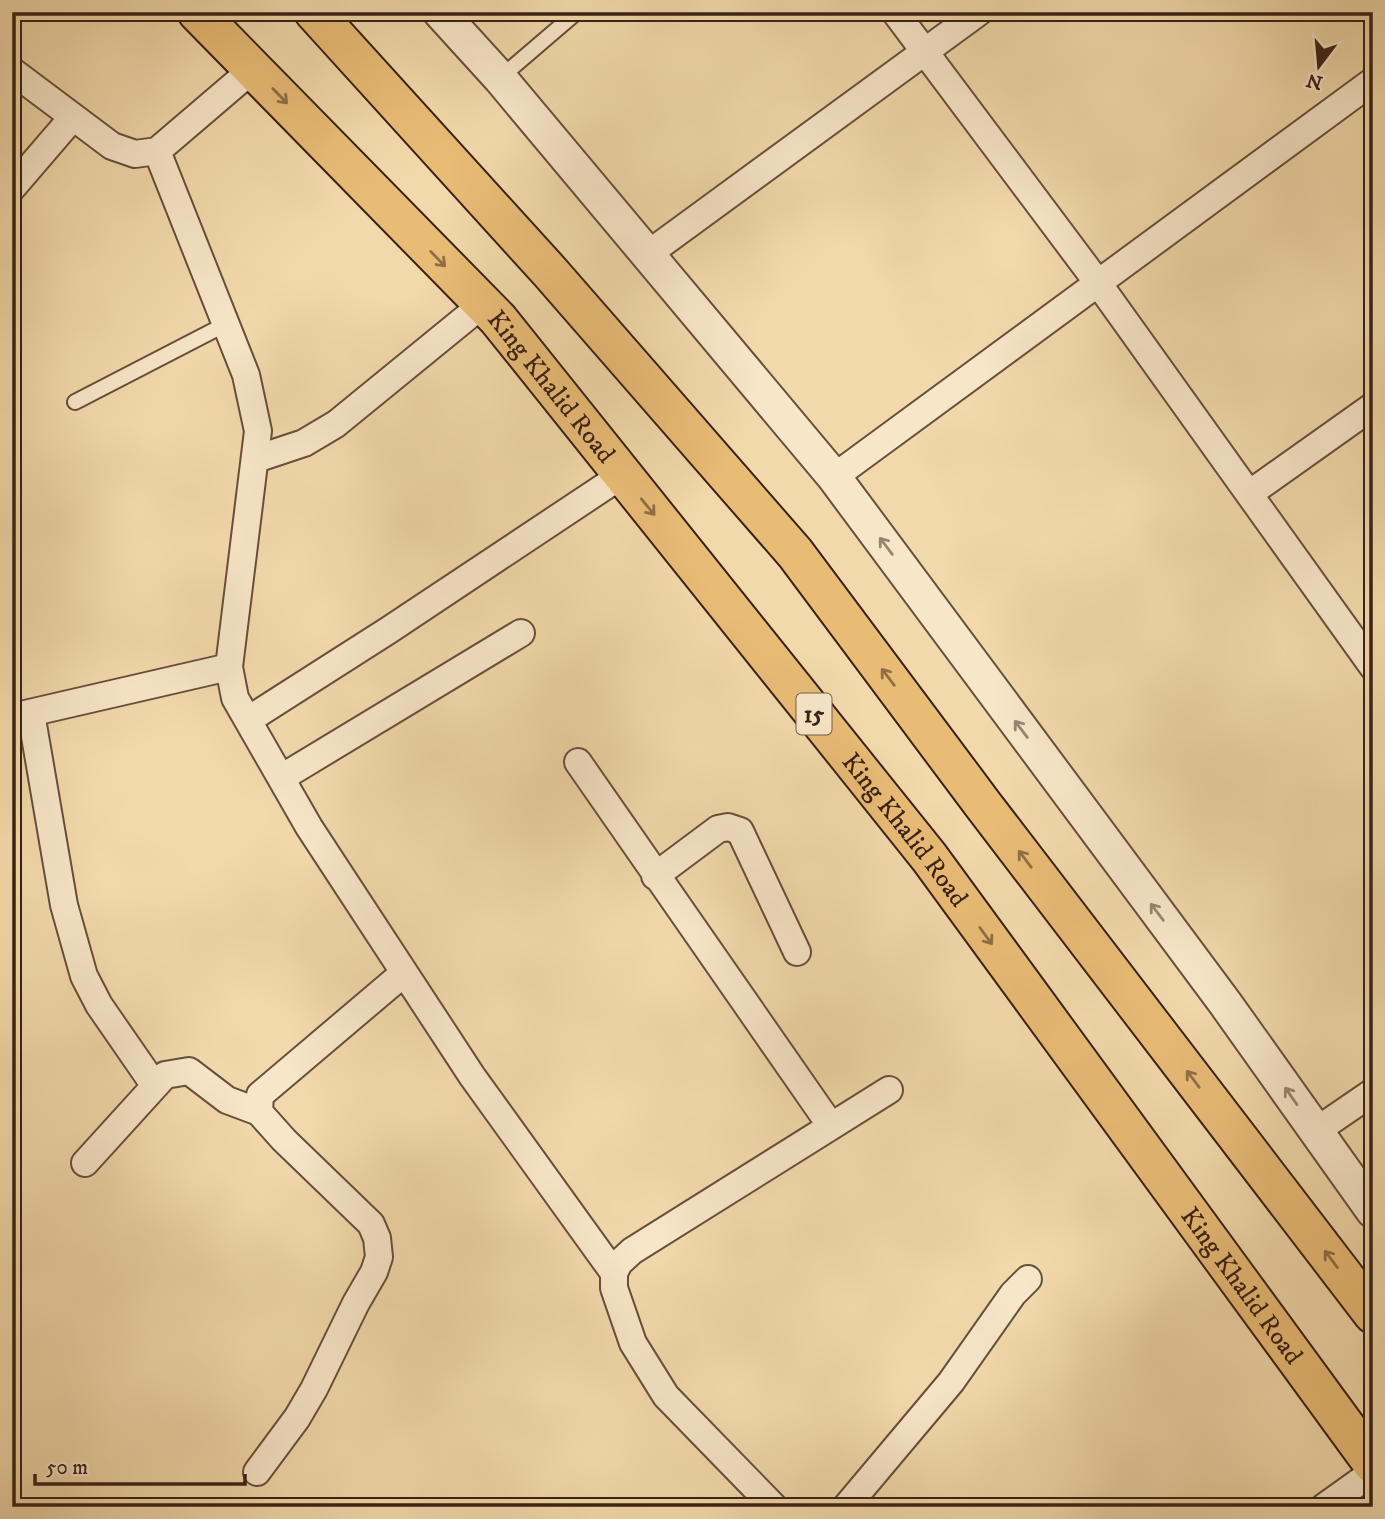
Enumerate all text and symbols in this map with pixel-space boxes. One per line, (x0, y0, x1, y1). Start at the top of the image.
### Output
north arrow (1284, 32, 1354, 102)
text: N (1304, 68, 1325, 94)
one-way arrow (271, 87, 288, 104)
one-way arrow (430, 250, 447, 267)
street label: King Khalid Road (479, 304, 622, 470)
one-way arrow (641, 498, 656, 516)
one-way arrow (879, 537, 893, 556)
one-way arrow (881, 669, 896, 687)
road number: 15 (796, 694, 832, 734)
one-way arrow (1014, 720, 1029, 739)
street label: King Khalid Road (834, 746, 975, 914)
one-way arrow (1018, 850, 1032, 869)
one-way arrow (1150, 903, 1164, 922)
one-way arrow (979, 926, 994, 945)
one-way arrow (1186, 1070, 1200, 1089)
one-way arrow (1283, 1087, 1298, 1106)
street label: King Khalid Road (1173, 1201, 1310, 1371)
one-way arrow (1324, 1251, 1339, 1269)
scale bar (35, 1442, 245, 1486)
text: 50 m (46, 1455, 88, 1481)

